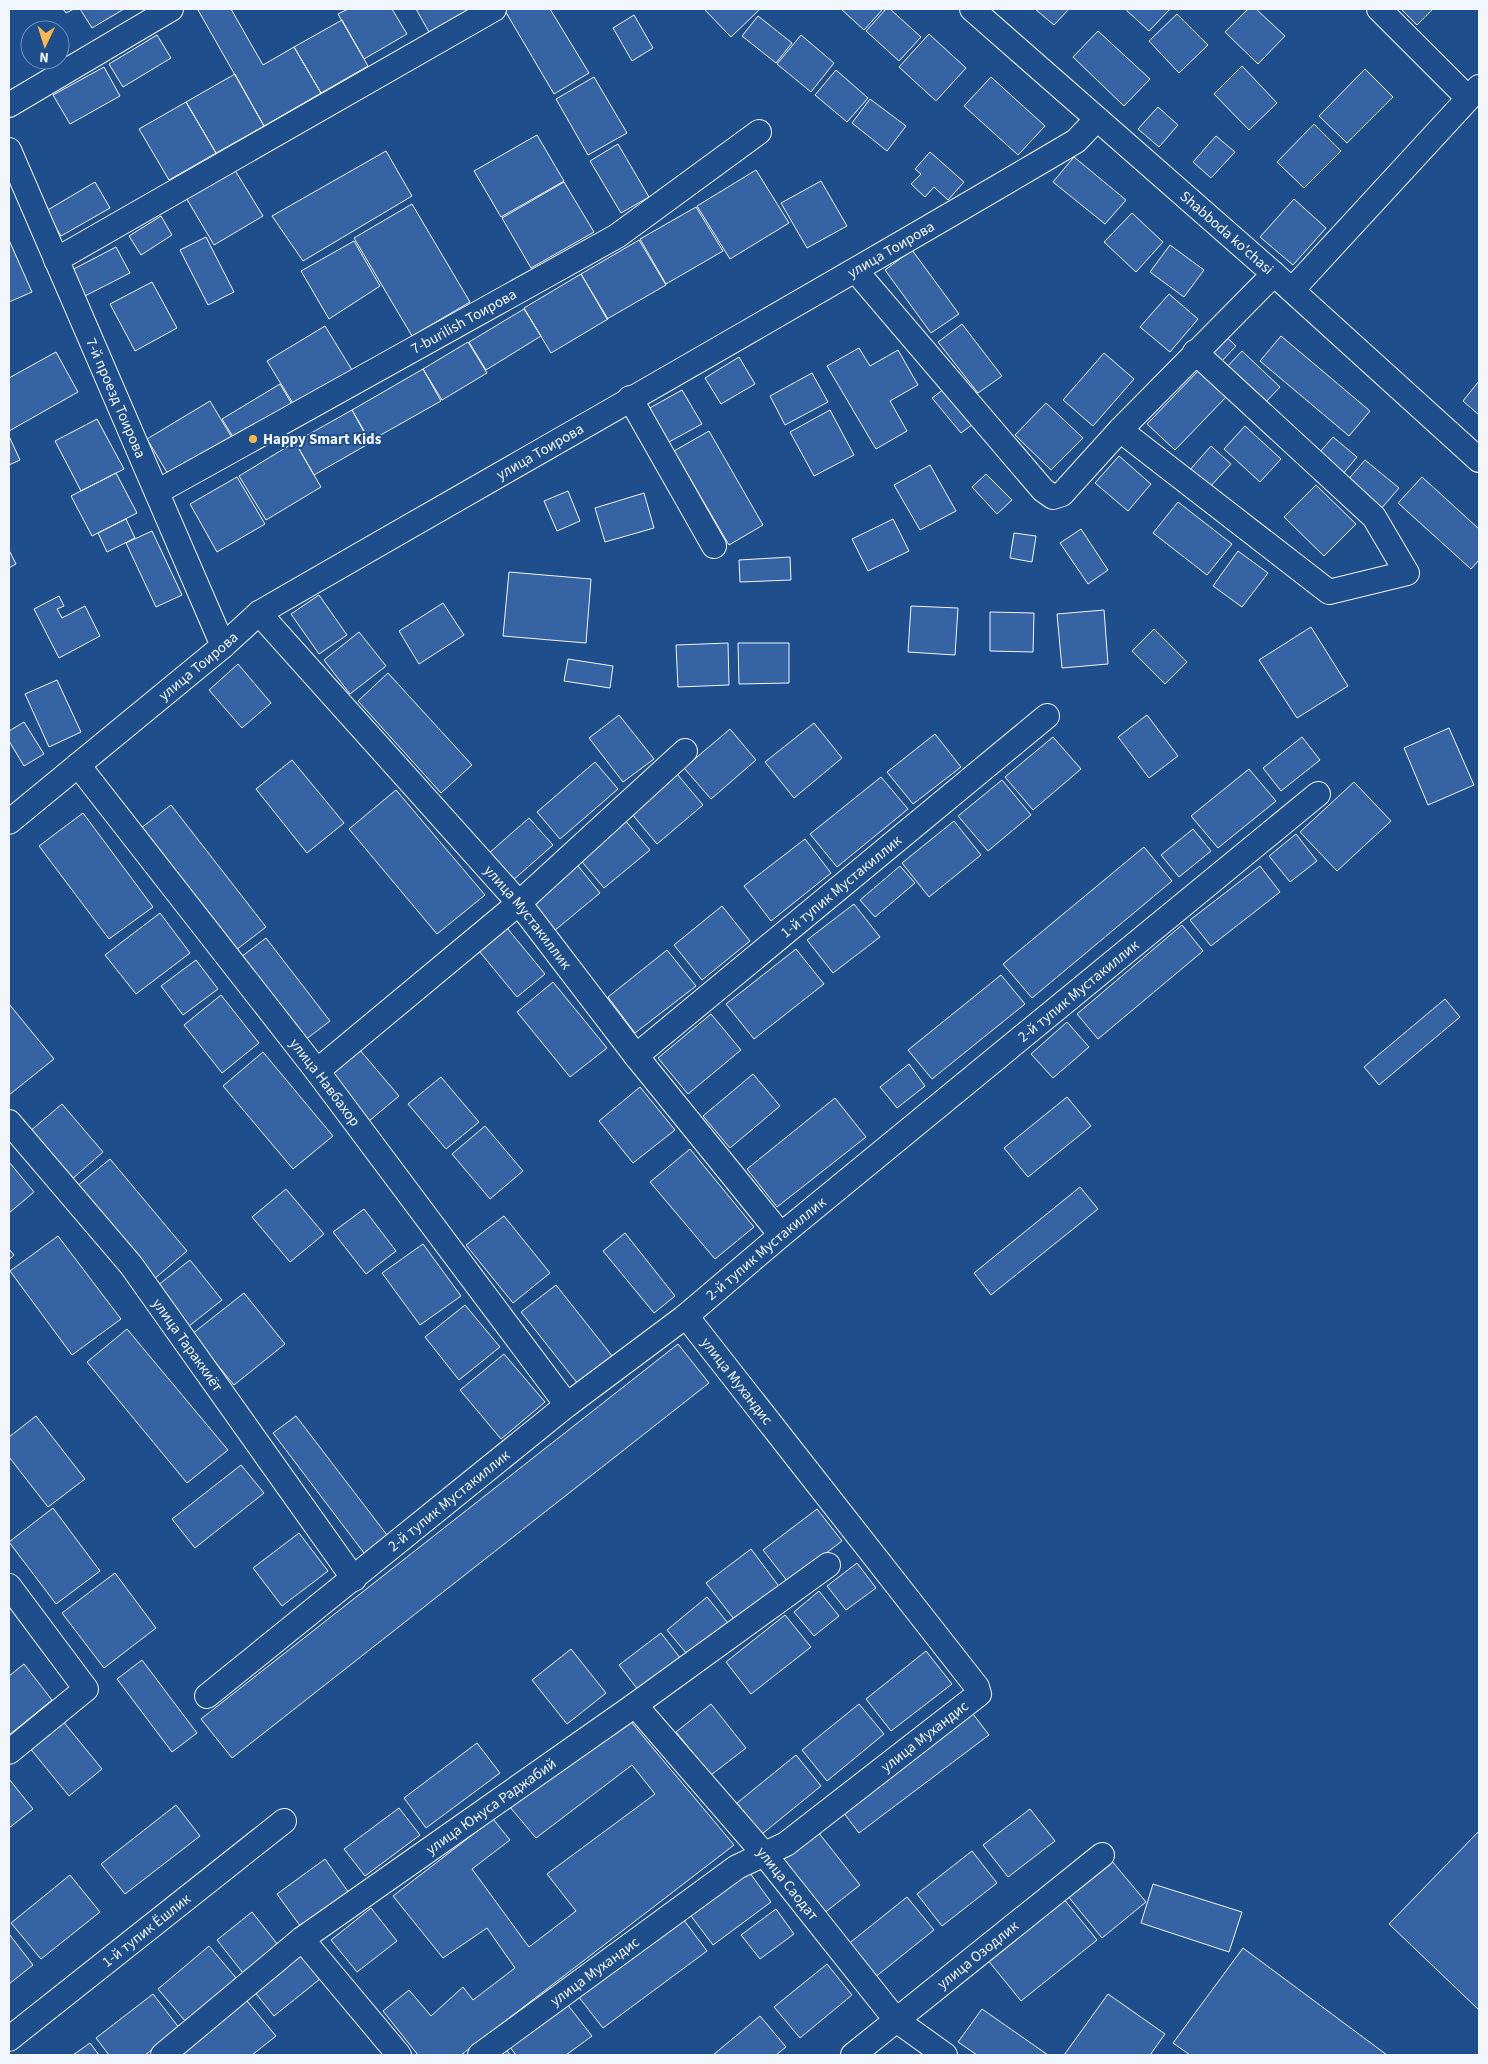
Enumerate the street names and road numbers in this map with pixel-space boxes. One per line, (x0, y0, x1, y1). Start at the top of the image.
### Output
street label: Shabboda ko'chasi (1175, 186, 1278, 280)
street label: улица Тоирова (844, 216, 939, 283)
street label: 7-burilish Тоирова (407, 284, 521, 360)
street label: 7-й проезд Тоирова (80, 335, 151, 462)
street label: улица Тоирова (493, 419, 588, 485)
street label: улица Тоирова (154, 627, 243, 706)
street label: 1-й тупик Мустакиллик (776, 830, 907, 943)
street label: улица Мустакиллик (479, 861, 576, 974)
street label: 2-й тупик Мустакиллик (1013, 935, 1144, 1047)
street label: улица Навбахор (284, 1034, 365, 1131)
street label: 2-й тупик Мустакиллик (701, 1192, 831, 1306)
street label: улица Тараккиёт (147, 1294, 228, 1396)
street label: улица Мухандис (696, 1333, 778, 1430)
street label: 2-й тупик Мустакиллик (384, 1445, 515, 1557)
street label: улица Мухандис (877, 1696, 973, 1778)
street label: улица Юнуса Раджабий (422, 1753, 561, 1860)
street label: улица Саодат (751, 1842, 823, 1925)
street label: 1-й тупик Ёшлик (98, 1889, 196, 1972)
street label: улица Озодлик (933, 1916, 1024, 1994)
street label: улица Мухандис (546, 1932, 644, 2011)

